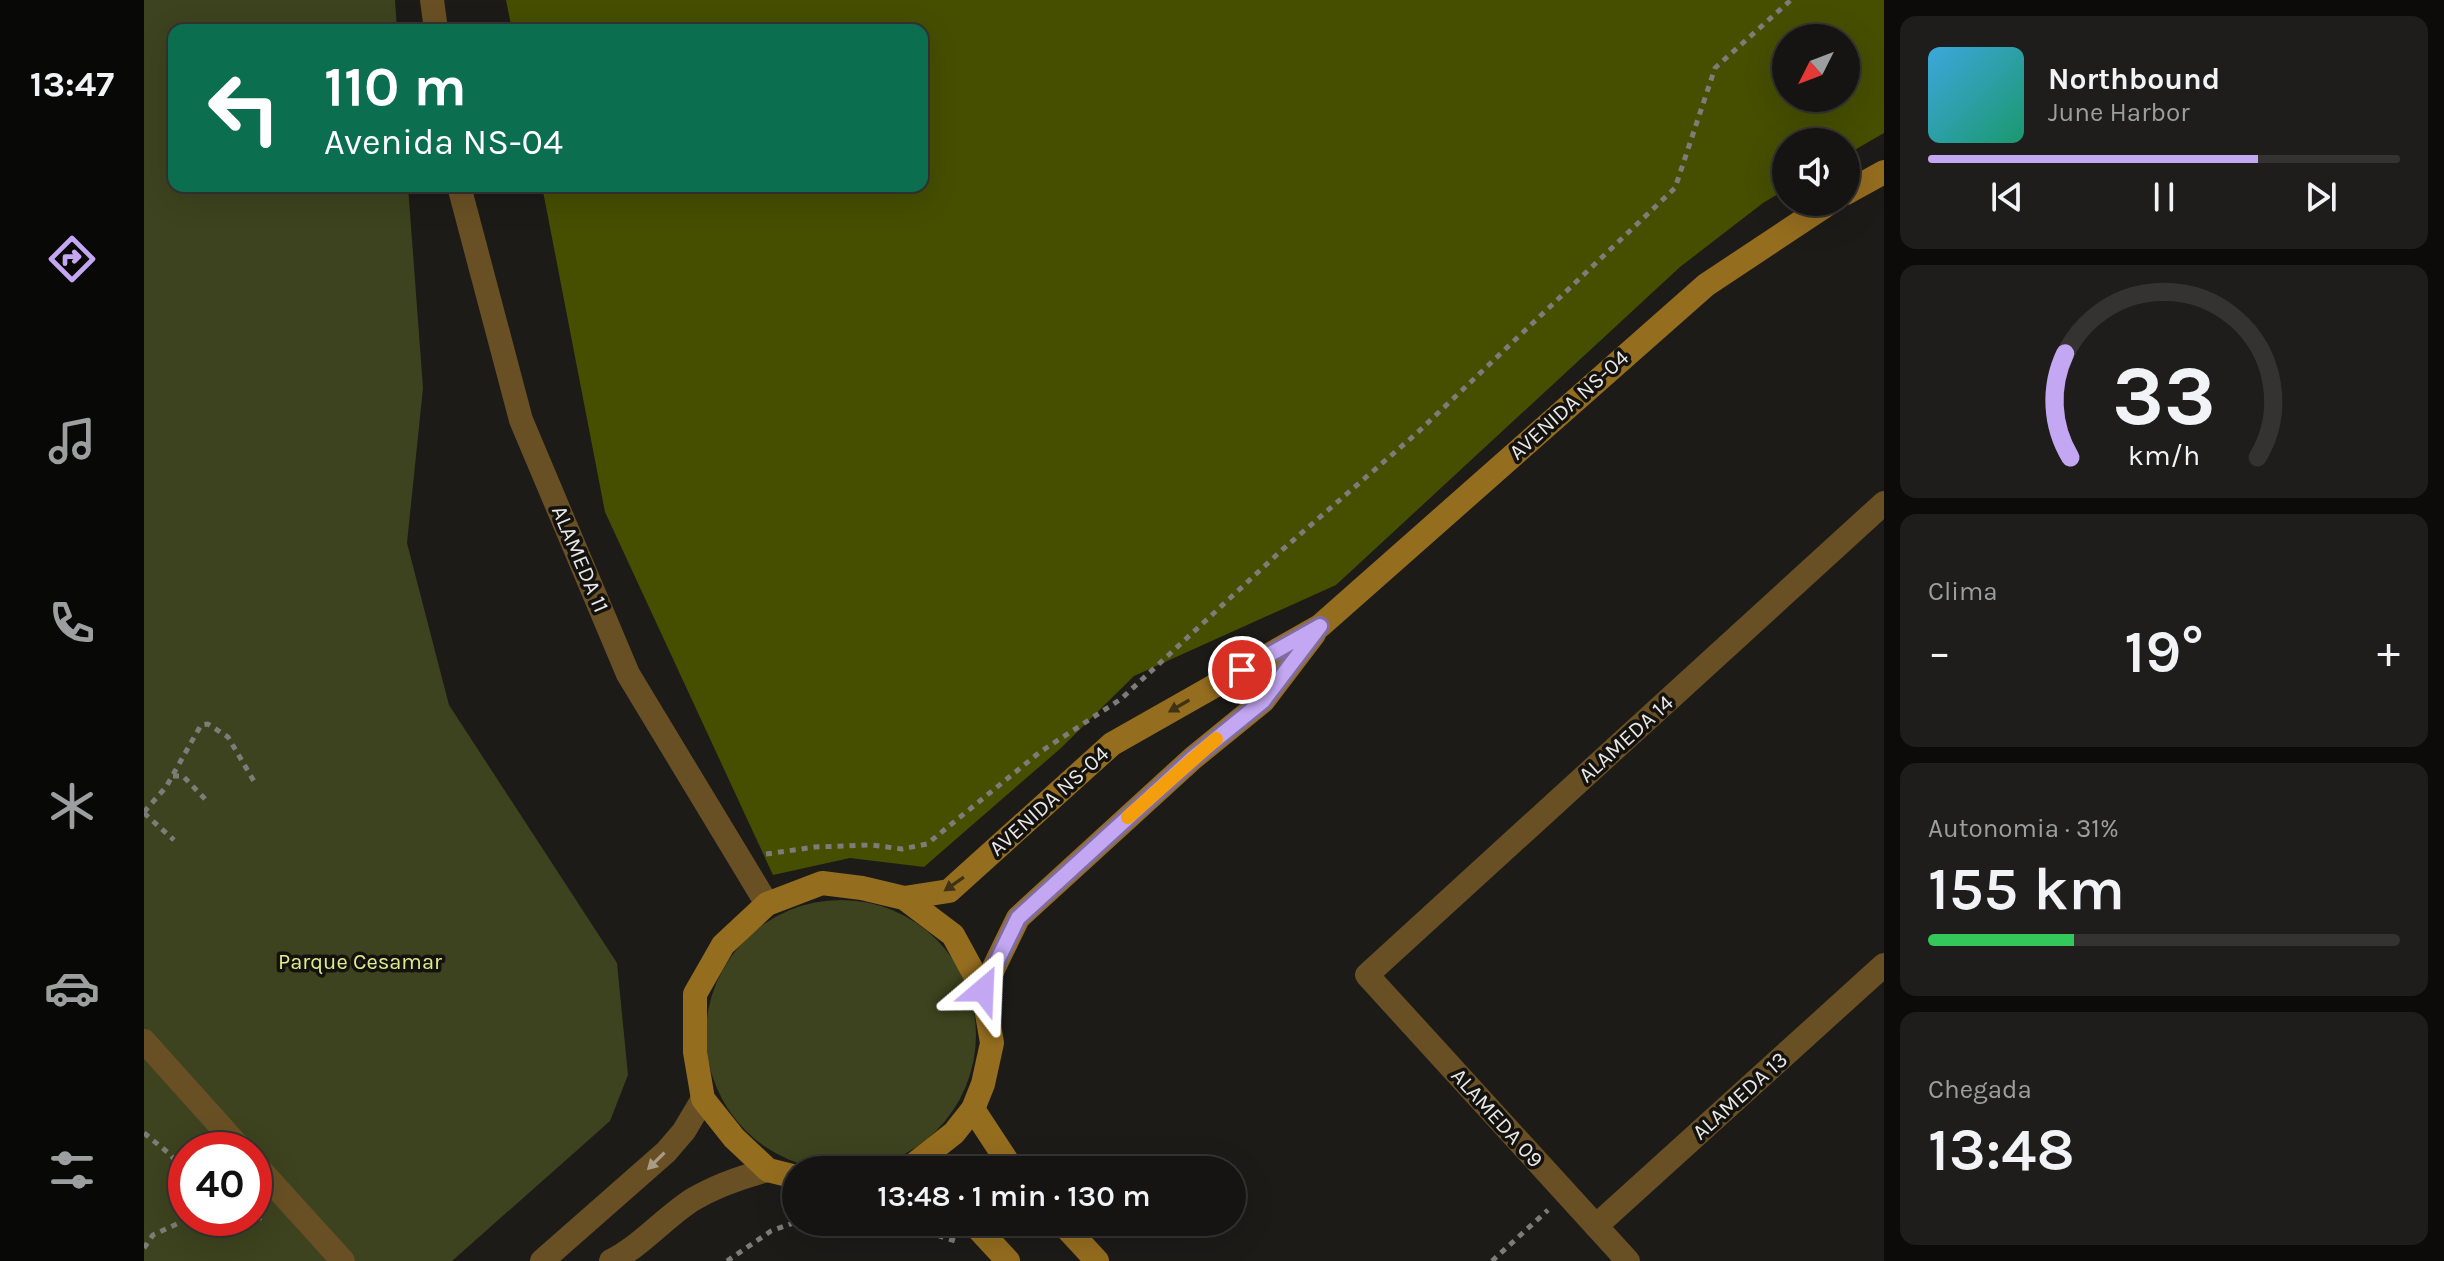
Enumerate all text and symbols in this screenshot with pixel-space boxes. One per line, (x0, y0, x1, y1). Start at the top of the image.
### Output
north arrow (1772, 24, 1860, 112)
map controls (1772, 24, 1860, 216)
text: 110 m (324, 54, 467, 119)
icon: left (192, 56, 296, 160)
text: Northbound (2048, 61, 2220, 97)
text: 13:47 (30, 63, 114, 105)
text: June Harbor (2048, 97, 2190, 128)
text: Avenida NS-04 (324, 121, 563, 163)
button: sound (1772, 128, 1860, 216)
icon: previous (1985, 175, 2029, 219)
icon: pause (2142, 175, 2186, 219)
icon: next (2299, 175, 2343, 219)
icon: directions (44, 231, 100, 287)
street label: AVENIDA NS-04 (1504, 345, 1634, 465)
text: 33 (2112, 347, 2216, 444)
icon: music (44, 413, 100, 469)
text: km/h (2128, 439, 2200, 472)
street label: ALAMEDA 11 (546, 502, 614, 616)
text: Clima (1928, 576, 1998, 607)
icon: phone (44, 595, 100, 651)
text: 19° (2124, 617, 2204, 687)
text: − (1928, 627, 1951, 678)
text: + (2377, 627, 2400, 678)
pin (1208, 636, 1276, 704)
icon: arrive (1220, 648, 1264, 692)
street label: ALAMEDA 14 (1573, 690, 1679, 788)
one-way arrow (1168, 699, 1190, 713)
street label: AVENIDA NS-04 (984, 741, 1114, 861)
icon: climate (44, 778, 100, 834)
text: Autonomia · 31% (1928, 813, 2119, 844)
text: 155 km (1928, 854, 2125, 924)
one-way arrow (944, 876, 965, 891)
position arrow (941, 948, 1025, 1032)
park label: Parque Cesamar (278, 949, 442, 975)
icon: car (44, 960, 100, 1016)
street label: ALAMEDA 13 (1687, 1046, 1793, 1146)
street label: ALAMEDA 09 (1446, 1063, 1548, 1173)
text: Chegada (1928, 1074, 2032, 1105)
text: 13:48 (1928, 1115, 2075, 1185)
speed limit sign: 40 (168, 1132, 272, 1236)
icon: filters (44, 1142, 100, 1198)
one-way arrow (647, 1151, 666, 1170)
text: 13:48 · 1 min · 130 m (877, 1178, 1151, 1214)

